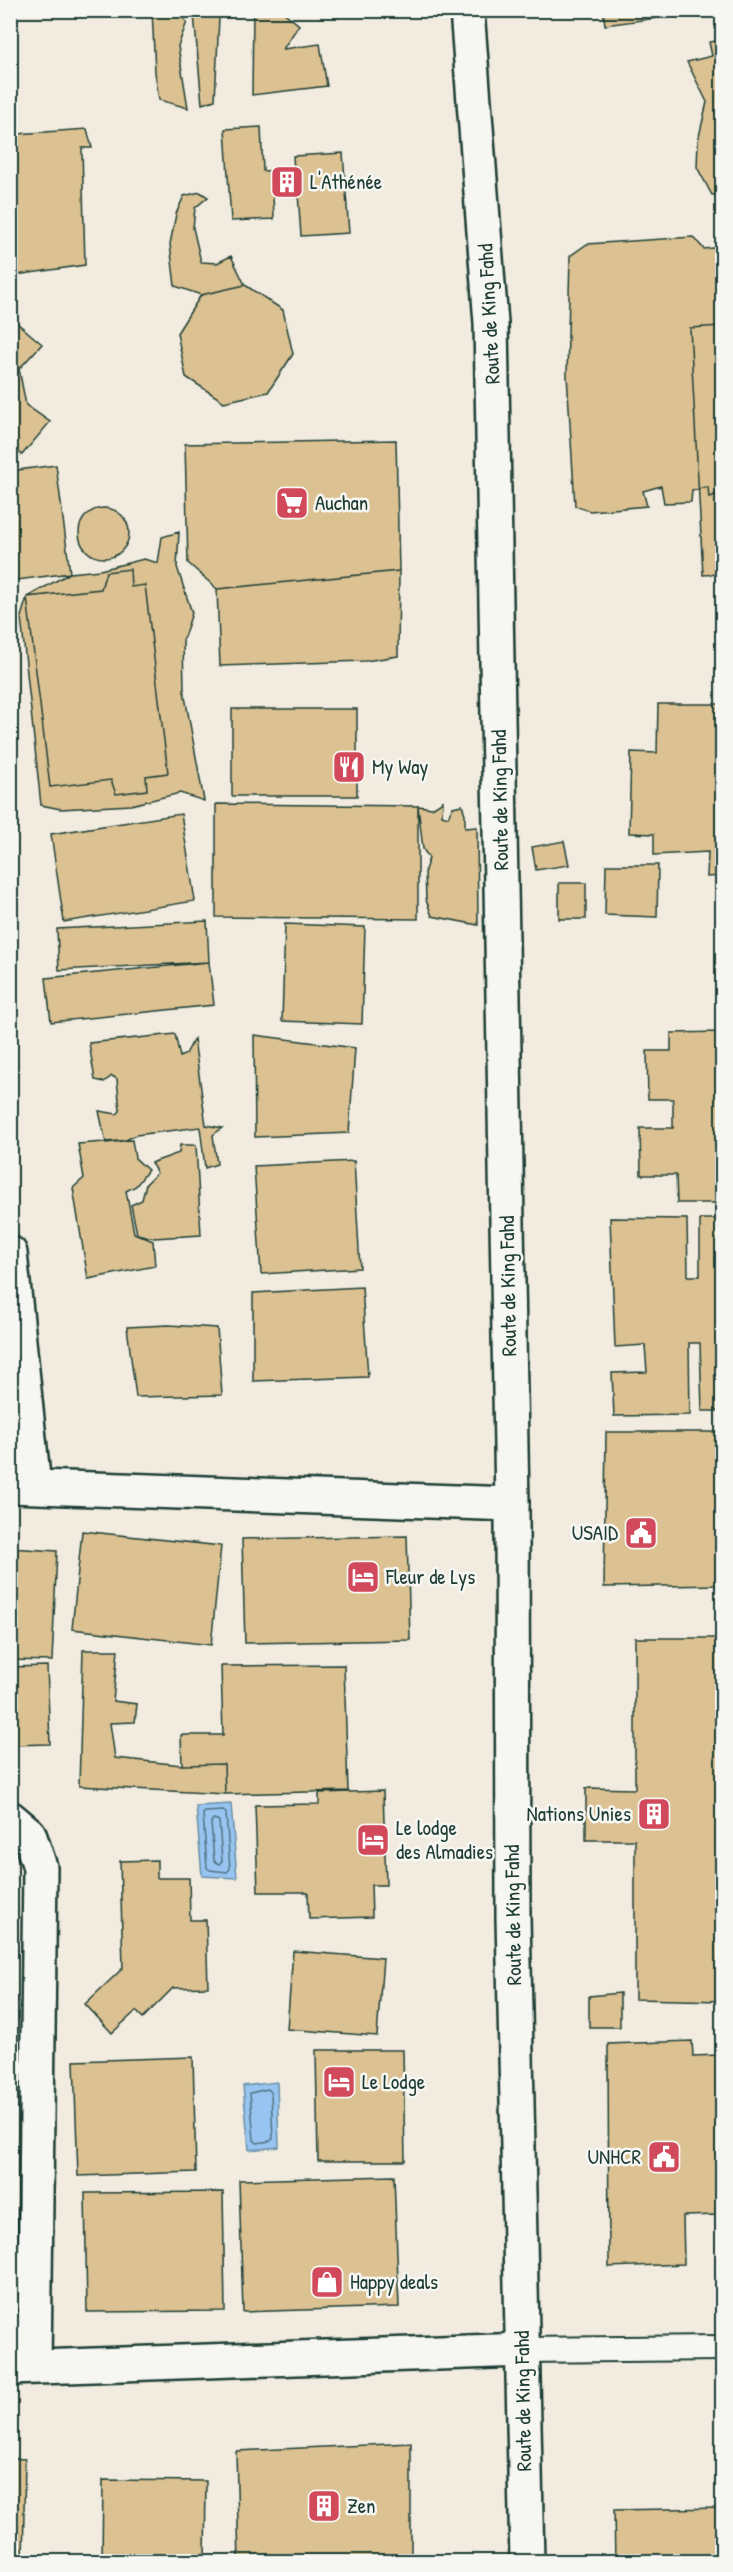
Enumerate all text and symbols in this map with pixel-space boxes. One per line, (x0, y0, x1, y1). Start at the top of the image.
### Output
building icon: L'Athénée (269, 164, 305, 200)
place label: L'Athénée (310, 167, 382, 196)
street label: Route de King Fahd (470, 243, 507, 385)
supermarket icon: Auchan (274, 485, 310, 521)
place label: Auchan (315, 488, 368, 517)
street label: Route de King Fahd (484, 729, 515, 871)
restaurant icon: My Way (331, 749, 367, 785)
place label: My Way (372, 752, 428, 781)
street label: Route de King Fahd (492, 1215, 523, 1357)
public building icon: USAID (623, 1515, 659, 1551)
place label: USAID (572, 1518, 618, 1547)
hotel icon: Fleur de Lys (345, 1559, 381, 1595)
place label: Fleur de Lys (385, 1562, 475, 1591)
building icon: Nations Unies (636, 1796, 672, 1832)
place label: Nations Unies (527, 1799, 631, 1828)
place label: Le lodge des Almadies (396, 1813, 493, 1866)
hotel icon: Le lodge des Almadies (355, 1822, 391, 1858)
street label: Route de King Fahd (497, 1844, 528, 1986)
hotel icon: Le Lodge (321, 2064, 357, 2100)
place label: Le Lodge (362, 2067, 425, 2096)
public building icon: UNHCR (646, 2139, 682, 2175)
place label: UNHCR (587, 2142, 641, 2171)
shop icon: Happy deals (309, 2264, 345, 2300)
place label: Happy deals (350, 2267, 438, 2296)
street label: Route de King Fahd (507, 2330, 538, 2472)
building icon: Zen (306, 2488, 342, 2524)
place label: Zen (347, 2491, 376, 2520)

